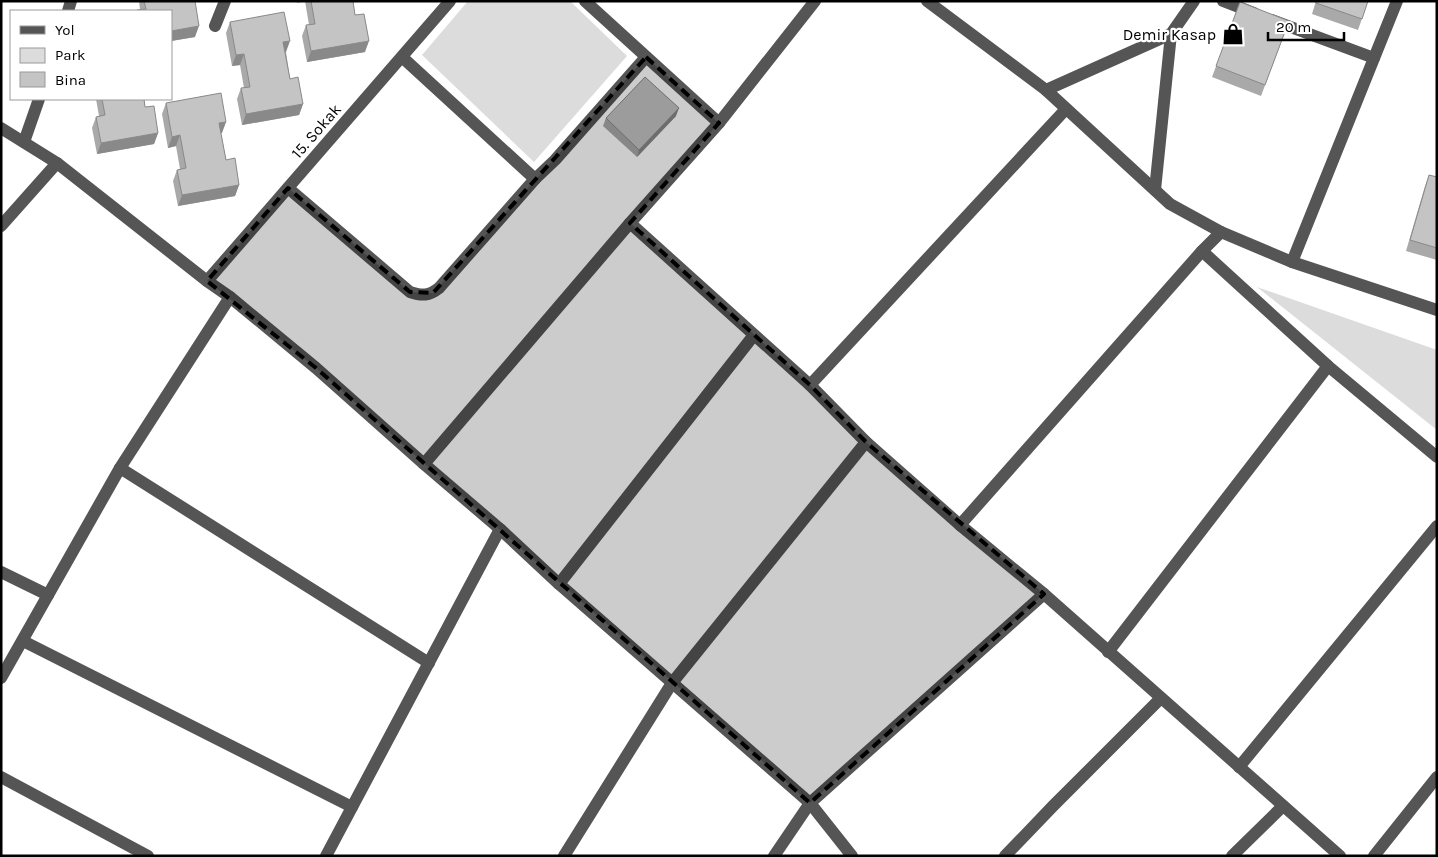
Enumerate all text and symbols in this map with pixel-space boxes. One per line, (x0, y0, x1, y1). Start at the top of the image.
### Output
legend (10, 10, 172, 100)
scale bar (1268, 10, 1344, 42)
text: 20 m (1276, 18, 1311, 36)
text: Yol (55, 21, 75, 39)
shop icon: Demir Kasap (1220, 21, 1246, 47)
place label: Demir Kasap (1123, 25, 1216, 44)
text: Park (55, 46, 85, 64)
text: Bina (55, 71, 86, 89)
street label: 15. Sokak (287, 100, 345, 162)

